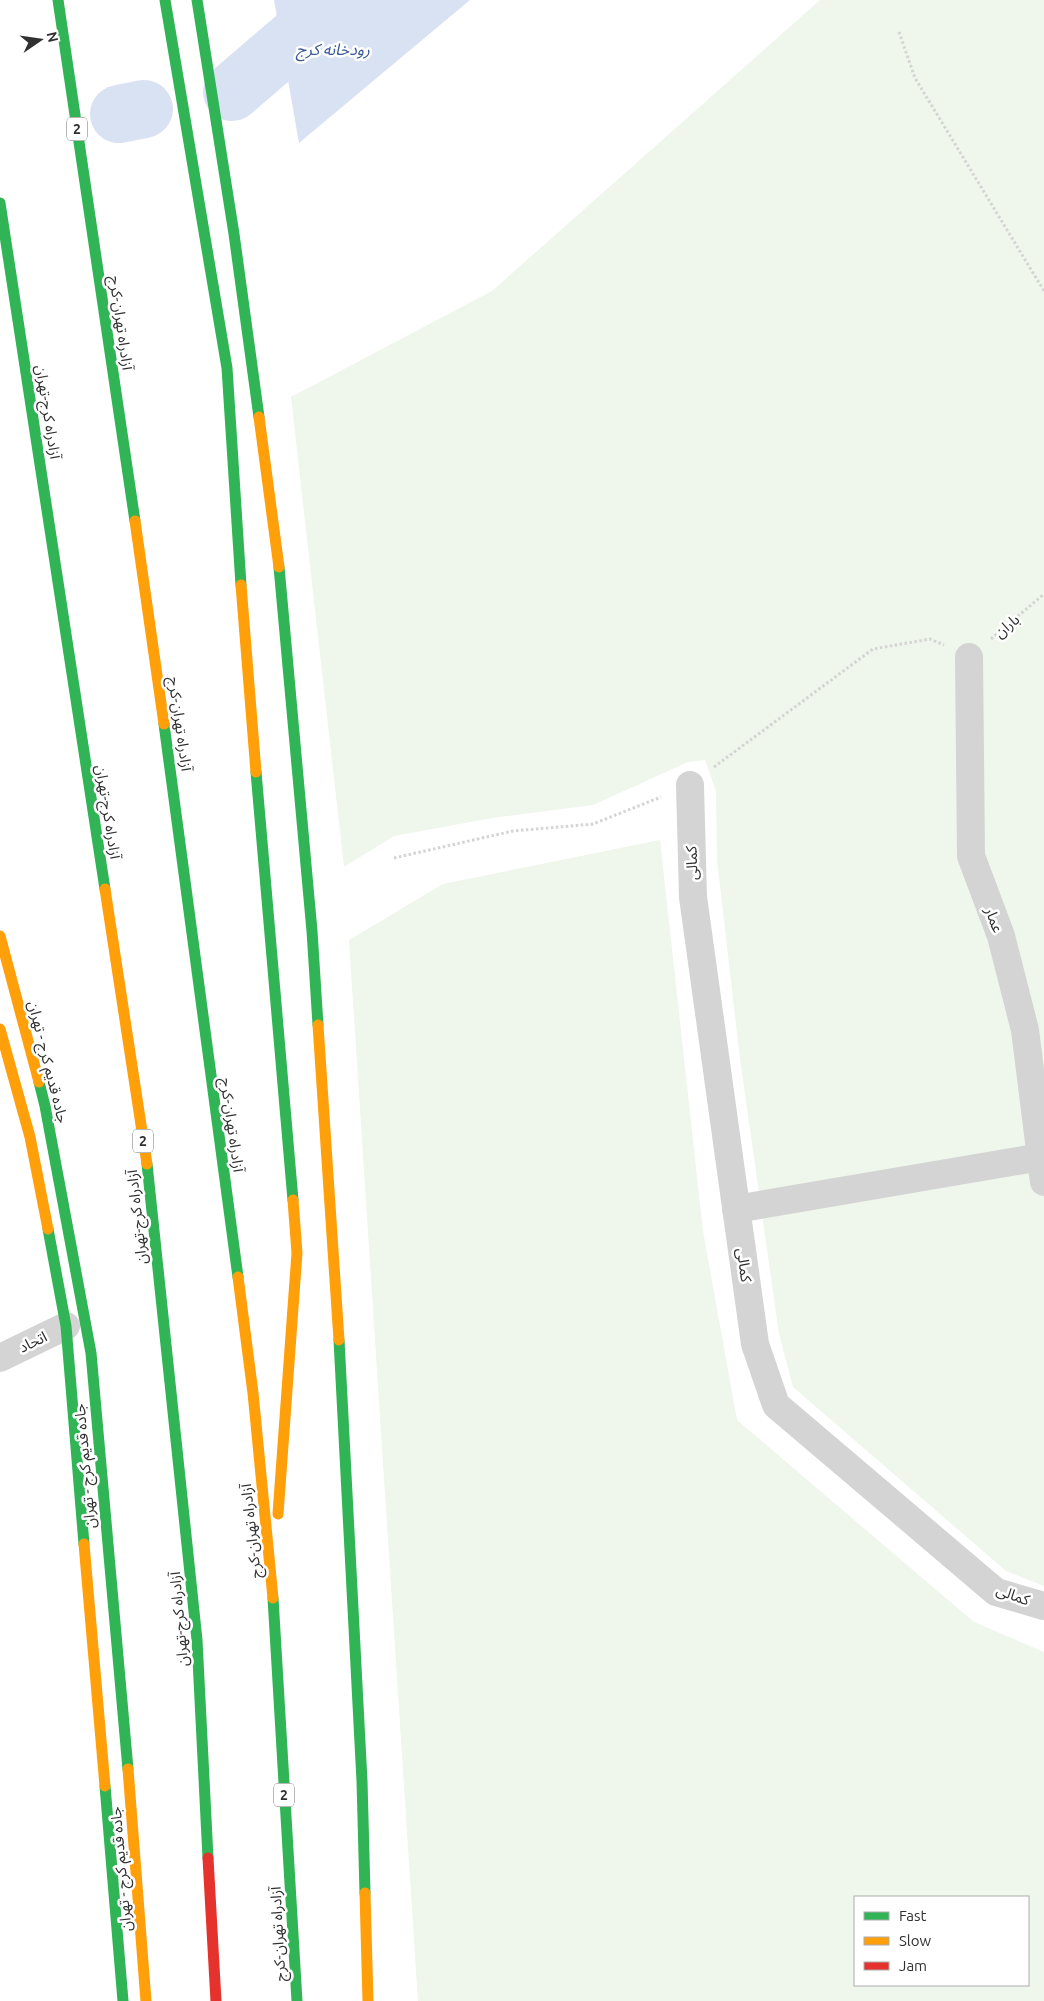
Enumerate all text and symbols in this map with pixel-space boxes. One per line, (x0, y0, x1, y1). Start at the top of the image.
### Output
north arrow (15, 15, 65, 65)
text: N (44, 30, 62, 44)
water label: رودخانه کرج (295, 40, 370, 62)
road number: 2 (67, 118, 87, 140)
street label: آزادراه تهران-کرج (102, 275, 137, 372)
street label: آزادراه کرج-تهران (29, 364, 64, 461)
street label: باران (991, 610, 1023, 642)
street label: آزادراه تهران-کرج (161, 676, 196, 773)
street label: آزادراه کرج-تهران (89, 764, 124, 861)
street label: کمالی (682, 845, 702, 880)
street label: عمار (981, 904, 1007, 936)
street label: جاده قدیم کرج - تهران (21, 999, 72, 1126)
street label: آزادراه تهران-کرج (213, 1077, 248, 1174)
road number: 2 (133, 1130, 153, 1152)
street label: آزادراه کرج-تهران (123, 1168, 154, 1265)
street label: کمالی (733, 1247, 755, 1284)
street label: اتحاد (16, 1328, 50, 1356)
street label: جاده قدیم کرج - تهران (71, 1402, 102, 1529)
street label: آزادراه تهران-کرج (237, 1482, 268, 1579)
street label: آزادراه کرج-تهران (166, 1570, 195, 1667)
street label: کمالی (994, 1581, 1033, 1610)
road number: 2 (274, 1784, 294, 1806)
street label: جاده قدیم کرج - تهران (107, 1805, 138, 1932)
street label: آزادراه تهران-کرج (266, 1885, 292, 1982)
legend (854, 1896, 1029, 1986)
text: Fast (899, 1907, 927, 1924)
text: Slow (899, 1932, 932, 1949)
text: Jam (899, 1957, 927, 1974)

